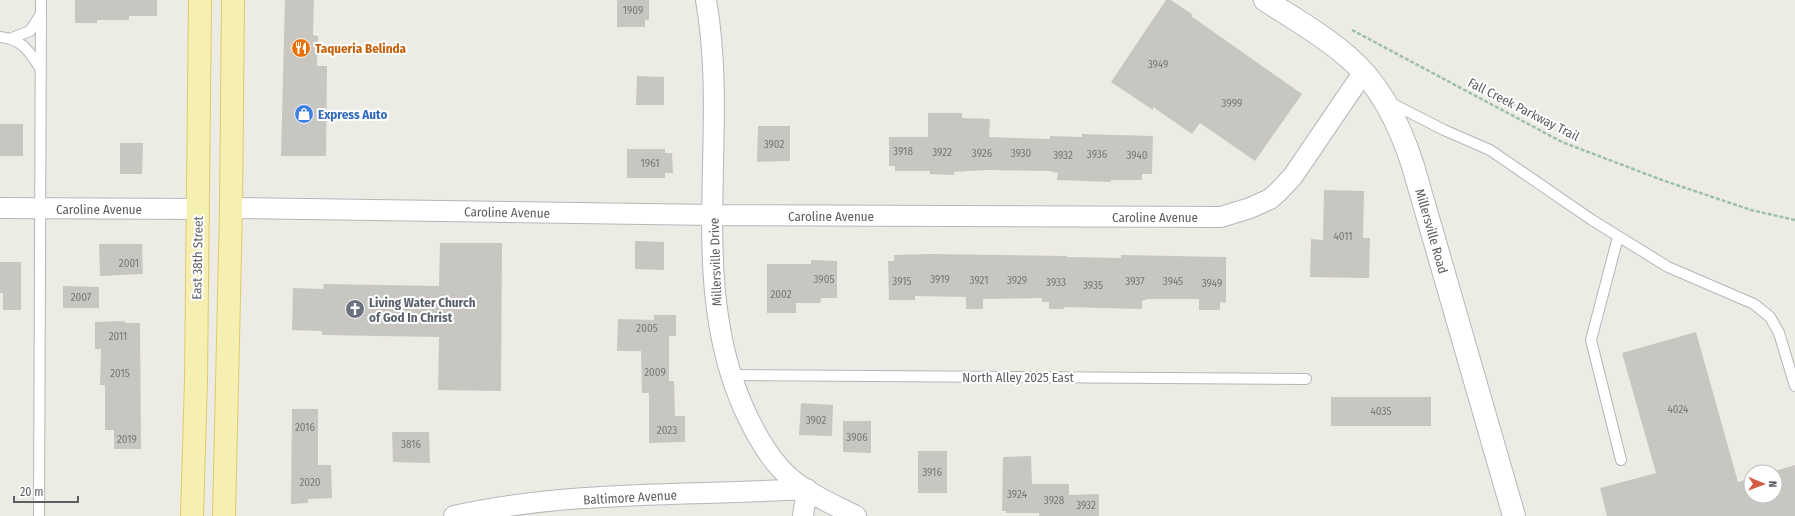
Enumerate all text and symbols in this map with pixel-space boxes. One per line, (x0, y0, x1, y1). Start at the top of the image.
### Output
house number: 1909 (623, 4, 643, 17)
restaurant icon: Taqueria Belinda (290, 37, 312, 59)
place label: Taqueria Belinda (315, 41, 407, 56)
house number: 3949 (1148, 58, 1168, 71)
street label: Fall Creek Parkway Trail (1466, 75, 1582, 144)
house number: 3999 (1222, 97, 1242, 110)
shop icon: Express Auto (293, 103, 315, 125)
place label: Express Auto (318, 107, 387, 122)
house number: 3902 (764, 138, 784, 151)
house number: 3918 (893, 145, 913, 158)
house number: 3922 (932, 146, 952, 159)
house number: 3926 (972, 147, 993, 160)
house number: 3930 (1011, 147, 1032, 160)
house number: 3936 (1087, 148, 1108, 161)
house number: 3932 (1053, 149, 1073, 162)
house number: 3940 (1126, 149, 1148, 162)
house number: 1961 (641, 157, 659, 170)
street label: Millersville Road (1412, 187, 1451, 275)
street label: Caroline Avenue (56, 202, 142, 217)
street label: Caroline Avenue (464, 204, 550, 221)
street label: Caroline Avenue (788, 209, 874, 224)
street label: Caroline Avenue (1112, 210, 1198, 225)
street label: East 38th Street (189, 215, 206, 300)
street label: Millersville Drive (706, 218, 725, 306)
house number: 4011 (1333, 230, 1353, 243)
house number: 2001 (119, 257, 139, 270)
house number: 3905 (814, 273, 834, 286)
house number: 3919 (930, 273, 950, 286)
house number: 3921 (970, 274, 988, 287)
house number: 3929 (1007, 274, 1027, 287)
house number: 3915 (892, 275, 912, 288)
house number: 3937 (1125, 275, 1145, 288)
house number: 3945 (1163, 275, 1183, 288)
house number: 3933 (1046, 276, 1066, 289)
house number: 3949 (1202, 277, 1222, 290)
house number: 3935 (1083, 279, 1103, 292)
house number: 2002 (770, 288, 792, 301)
house number: 2007 (71, 291, 92, 304)
place label: Living Water Church of God In Christ (369, 295, 476, 325)
church icon: Living Water Church of God In Christ (344, 298, 366, 320)
house number: 2005 (636, 322, 658, 335)
house number: 2011 (109, 330, 127, 343)
house number: 2009 (644, 366, 666, 379)
house number: 2015 (110, 367, 130, 380)
street label: North Alley 2025 East (962, 370, 1074, 385)
house number: 4024 (1668, 403, 1689, 416)
house number: 4035 (1371, 405, 1391, 418)
house number: 3902 (806, 414, 826, 427)
house number: 2016 (295, 421, 316, 434)
house number: 2023 (657, 424, 677, 437)
house number: 3906 (846, 431, 868, 444)
house number: 2019 (117, 433, 137, 446)
house number: 3816 (401, 438, 422, 451)
north arrow (1743, 464, 1783, 504)
house number: 3916 (922, 466, 942, 479)
house number: 2020 (299, 476, 321, 489)
scale bar (14, 478, 78, 504)
text: N (1766, 481, 1779, 488)
text: 20 m (20, 485, 44, 499)
street label: Baltimore Avenue (583, 488, 677, 507)
house number: 3924 (1007, 488, 1028, 501)
house number: 3928 (1044, 494, 1065, 507)
house number: 3932 (1076, 499, 1096, 512)

